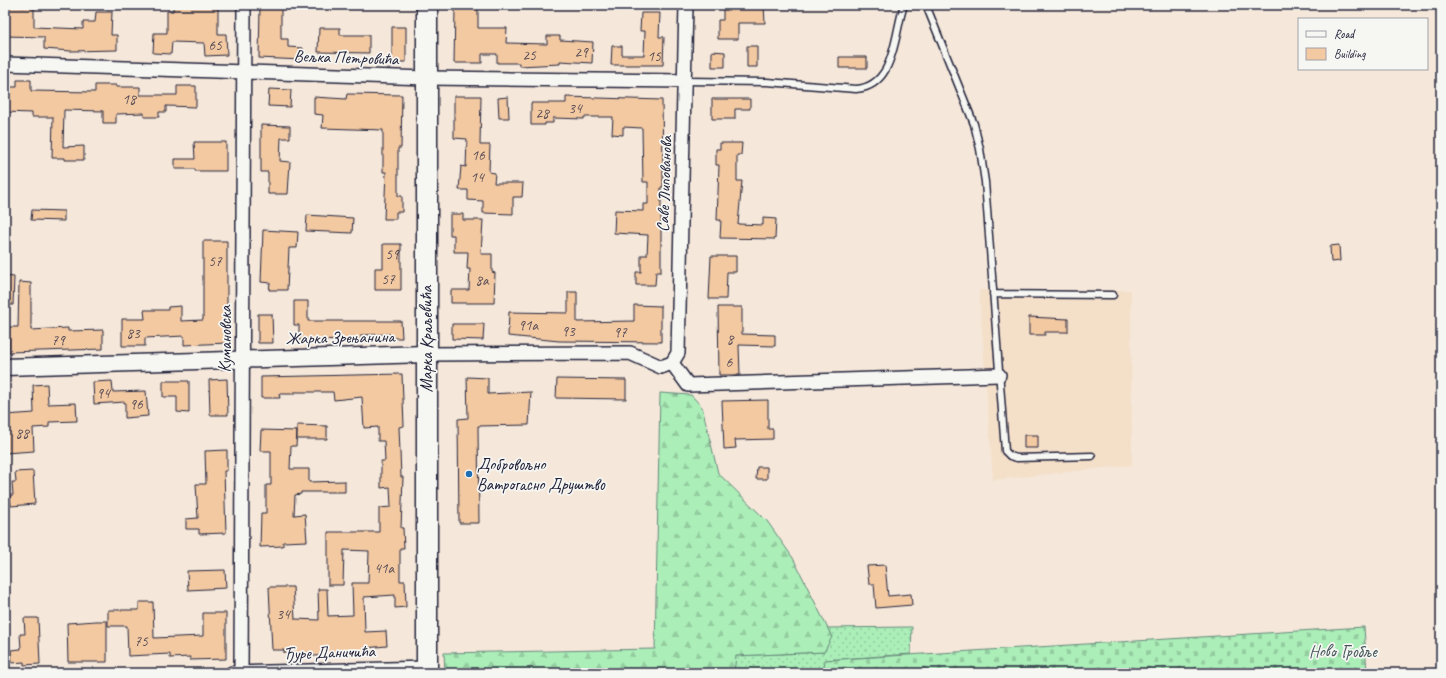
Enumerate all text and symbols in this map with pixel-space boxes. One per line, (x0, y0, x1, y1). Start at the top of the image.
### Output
legend (1298, 18, 1428, 70)
text: Road (1334, 26, 1356, 42)
house number: 65 (208, 36, 223, 55)
house number: 29 (574, 43, 589, 62)
street label: Вељка Петровића (293, 45, 400, 70)
house number: 25 (522, 46, 537, 65)
text: Building (1334, 46, 1366, 62)
house number: 15 (647, 47, 662, 66)
house number: 18 (122, 90, 137, 109)
house number: 34 (568, 99, 583, 118)
house number: 28 (535, 104, 550, 123)
street label: Саве Липованова (652, 134, 677, 233)
house number: 16 (471, 146, 486, 165)
house number: 14 (470, 168, 485, 187)
house number: 59 (385, 245, 400, 264)
house number: 57 (208, 252, 223, 271)
house number: 57 (381, 270, 396, 289)
house number: 8a (475, 271, 490, 290)
street label: Марка Краљевића (416, 284, 437, 392)
street label: Кумановска (215, 304, 236, 373)
house number: 91a (518, 316, 539, 335)
house number: 93 (561, 322, 576, 341)
house number: 97 (613, 323, 628, 342)
house number: 83 (126, 324, 141, 343)
street label: Жарка Зрењанина (285, 326, 397, 349)
house number: 8 (727, 330, 735, 349)
house number: 79 (51, 331, 66, 350)
house number: 6 (726, 353, 734, 372)
house number: 94 (96, 384, 111, 403)
house number: 96 (129, 395, 144, 414)
house number: 88 (15, 424, 30, 443)
place label: Добровољно Ватрогасно Друштво (477, 454, 606, 495)
marker: Добровољно Ватрогасно Друштво (464, 469, 474, 479)
house number: 41a (374, 559, 395, 578)
house number: 34 (276, 605, 291, 624)
house number: 75 (134, 632, 149, 651)
street label: Ђуре Даничића (283, 640, 377, 666)
park label: Ново Гробље (1309, 641, 1378, 662)

